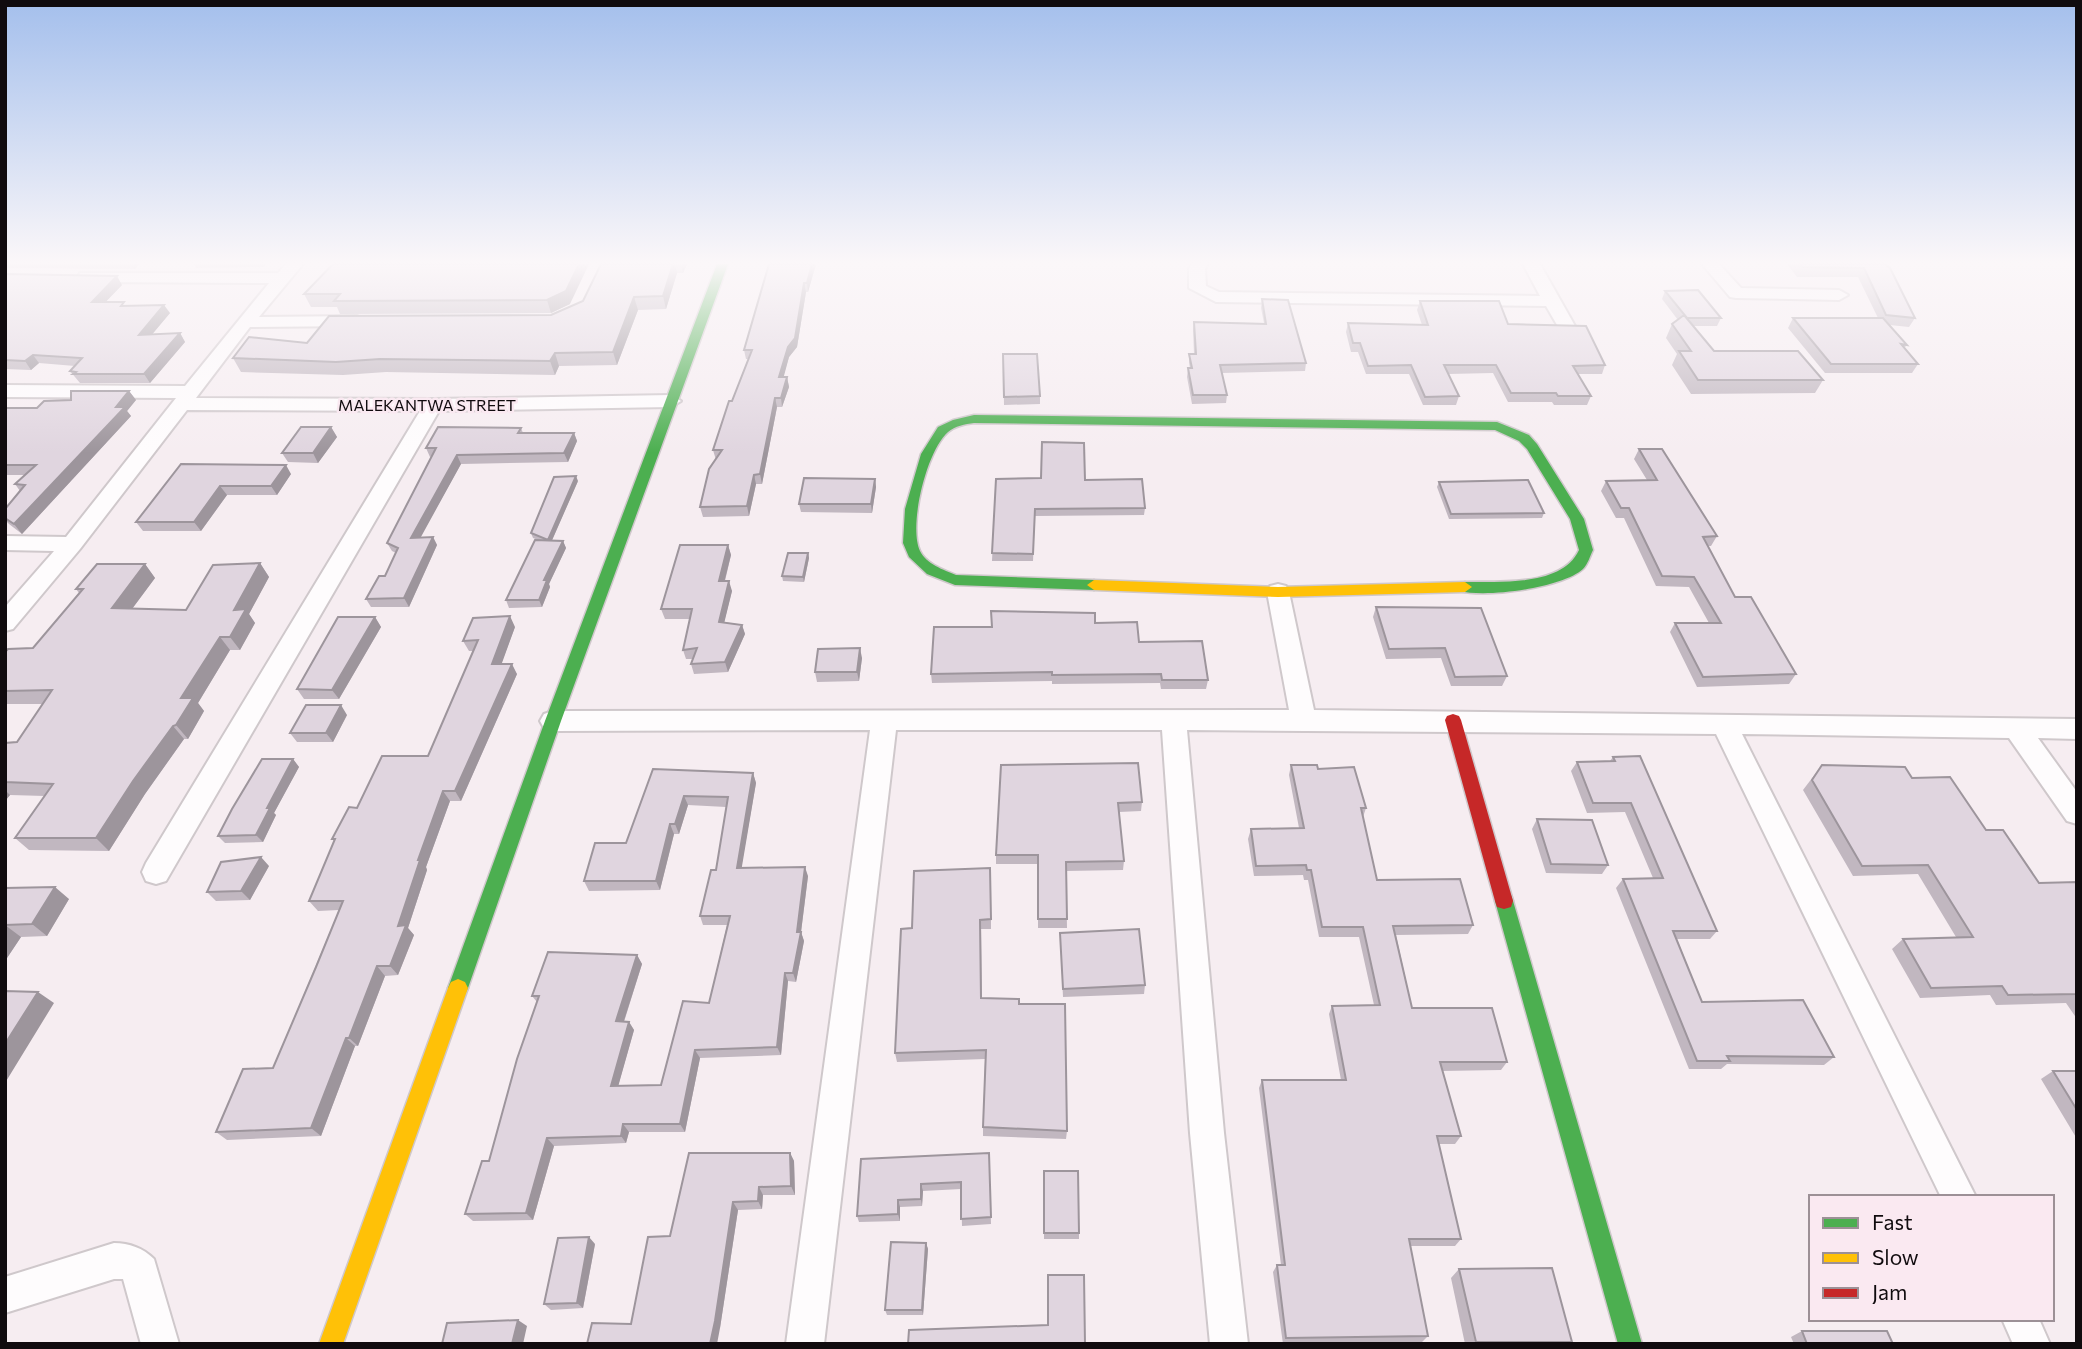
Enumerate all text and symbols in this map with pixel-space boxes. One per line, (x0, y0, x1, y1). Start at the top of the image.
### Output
street label: MALEKANTWA STREET (338, 395, 516, 414)
legend (1809, 1195, 2054, 1321)
text: Fast (1872, 1209, 1913, 1234)
text: Slow (1872, 1244, 1919, 1269)
text: Jam (1872, 1279, 1907, 1304)

